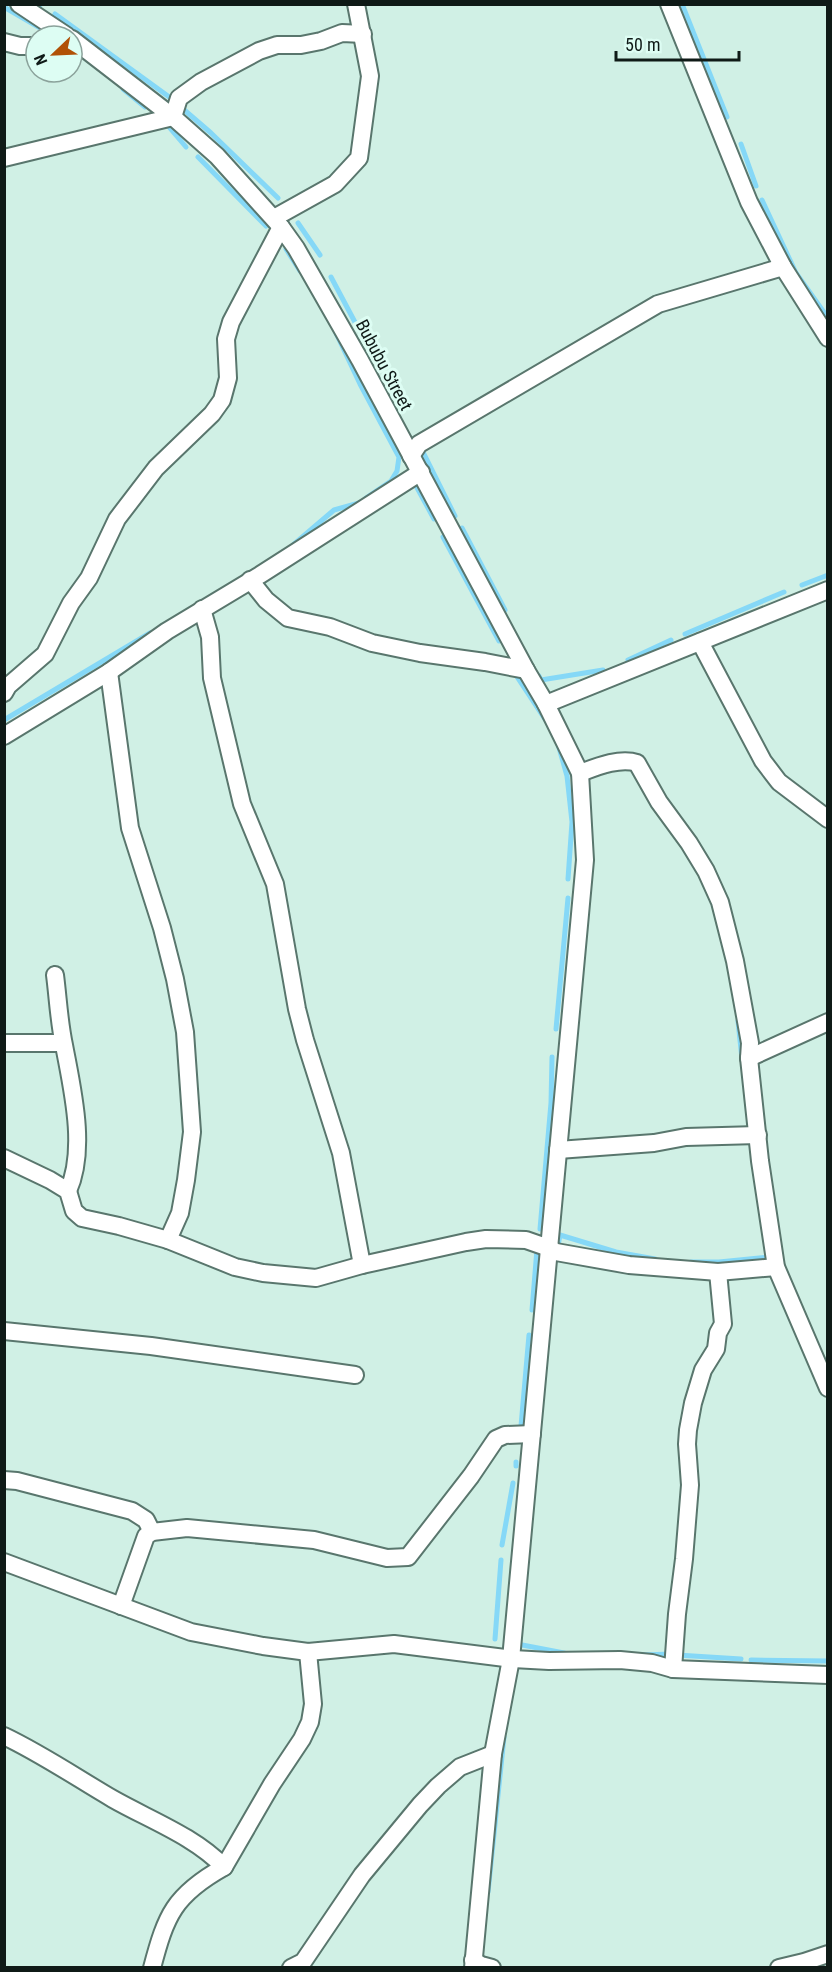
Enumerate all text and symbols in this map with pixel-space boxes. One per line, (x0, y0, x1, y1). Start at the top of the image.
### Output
north arrow (24, 24, 84, 84)
scale bar (616, 24, 739, 62)
text: 50 m (625, 34, 660, 55)
text: N (30, 51, 51, 68)
street label: Bububu Street (352, 316, 417, 414)

